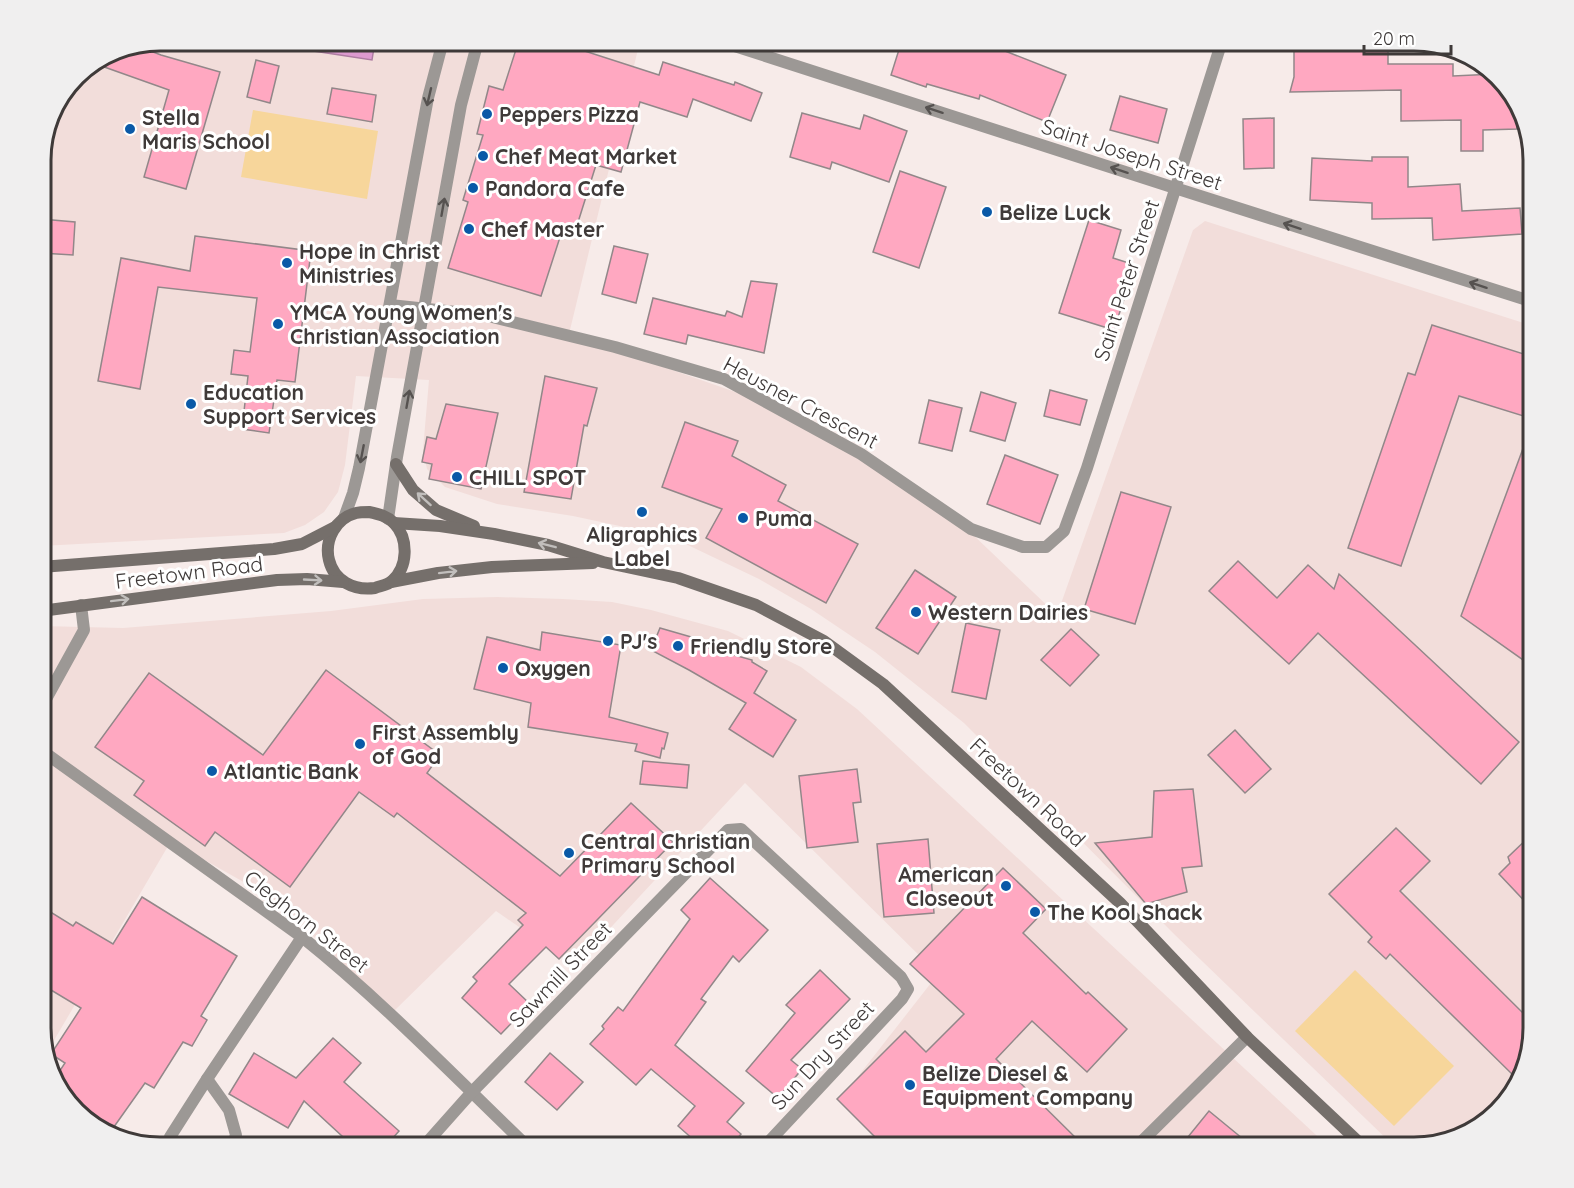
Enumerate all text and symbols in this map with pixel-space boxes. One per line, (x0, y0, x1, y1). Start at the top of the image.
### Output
scale bar (1364, 18, 1451, 56)
text: 20 m (1373, 27, 1415, 50)
one-way arrow (422, 87, 434, 106)
place label: Peppers Pizza (499, 101, 639, 127)
place label: Stella Maris School (142, 104, 270, 154)
one-way arrow (925, 104, 944, 115)
marker: Peppers Pizza (480, 107, 494, 121)
street label: Saint Joseph Street (1038, 113, 1226, 195)
marker: Stella Maris School (123, 122, 137, 136)
place label: Chef Meat Market (495, 143, 677, 169)
marker: Chef Meat Market (476, 149, 490, 163)
one-way arrow (1110, 164, 1129, 175)
place label: Pandora Cafe (485, 175, 625, 201)
marker: Pandora Cafe (466, 181, 480, 195)
street label: Saint Peter Street (1088, 196, 1164, 364)
one-way arrow (437, 198, 448, 217)
place label: Belize Luck (999, 199, 1111, 225)
marker: Belize Luck (980, 205, 994, 219)
place label: Chef Master (481, 216, 604, 242)
one-way arrow (1283, 219, 1302, 230)
marker: Chef Master (462, 222, 476, 236)
place label: Hope in Christ Ministries (299, 238, 440, 288)
marker: Hope in Christ Ministries (280, 256, 294, 270)
one-way arrow (1469, 279, 1488, 290)
place label: YMCA Young Women's Christian Association (290, 299, 513, 349)
marker: YMCA Young Women's Christian Association (271, 317, 285, 331)
street label: Heusner Crescent (719, 350, 883, 454)
place label: Education Support Services (203, 379, 376, 429)
one-way arrow (403, 390, 414, 409)
marker: Education Support Services (184, 397, 198, 411)
one-way arrow (356, 444, 367, 463)
place label: CHILL SPOT (469, 464, 586, 490)
marker: CHILL SPOT (450, 470, 464, 484)
one-way arrow (417, 492, 432, 506)
marker: Aligraphics Label (635, 505, 649, 519)
place label: Puma (755, 505, 812, 531)
marker: Puma (736, 511, 750, 525)
place label: Aligraphics Label (587, 521, 698, 571)
one-way arrow (538, 539, 557, 551)
street label: Freetown Road (114, 550, 264, 594)
one-way arrow (438, 566, 458, 577)
one-way arrow (303, 574, 323, 585)
one-way arrow (109, 595, 129, 606)
place label: Western Dairies (928, 599, 1088, 625)
marker: Western Dairies (909, 605, 923, 619)
place label: PJ's (620, 628, 657, 654)
place label: Friendly Store (690, 633, 833, 659)
marker: PJ's (601, 634, 615, 648)
marker: Friendly Store (671, 639, 685, 653)
place label: Oxygen (515, 655, 591, 681)
marker: Oxygen (496, 661, 510, 675)
place label: First Assembly of God (372, 719, 519, 769)
street label: Freetown Road (965, 732, 1091, 852)
marker: First Assembly of God (353, 737, 367, 751)
place label: Atlantic Bank (224, 758, 359, 784)
marker: Atlantic Bank (205, 764, 219, 778)
place label: Central Christian Primary School (581, 828, 750, 878)
marker: Central Christian Primary School (562, 846, 576, 860)
place label: American Closeout (898, 861, 994, 911)
street label: Cleghorn Street (239, 864, 375, 978)
marker: American Closeout (999, 879, 1013, 893)
place label: The Kool Shack (1047, 899, 1203, 925)
marker: The Kool Shack (1028, 905, 1042, 919)
street label: Sawmill Street (503, 916, 617, 1032)
street label: Sun Dry Street (765, 995, 879, 1115)
place label: Belize Diesel & Equipment Company (922, 1060, 1133, 1110)
marker: Belize Diesel & Equipment Company (903, 1078, 917, 1092)

